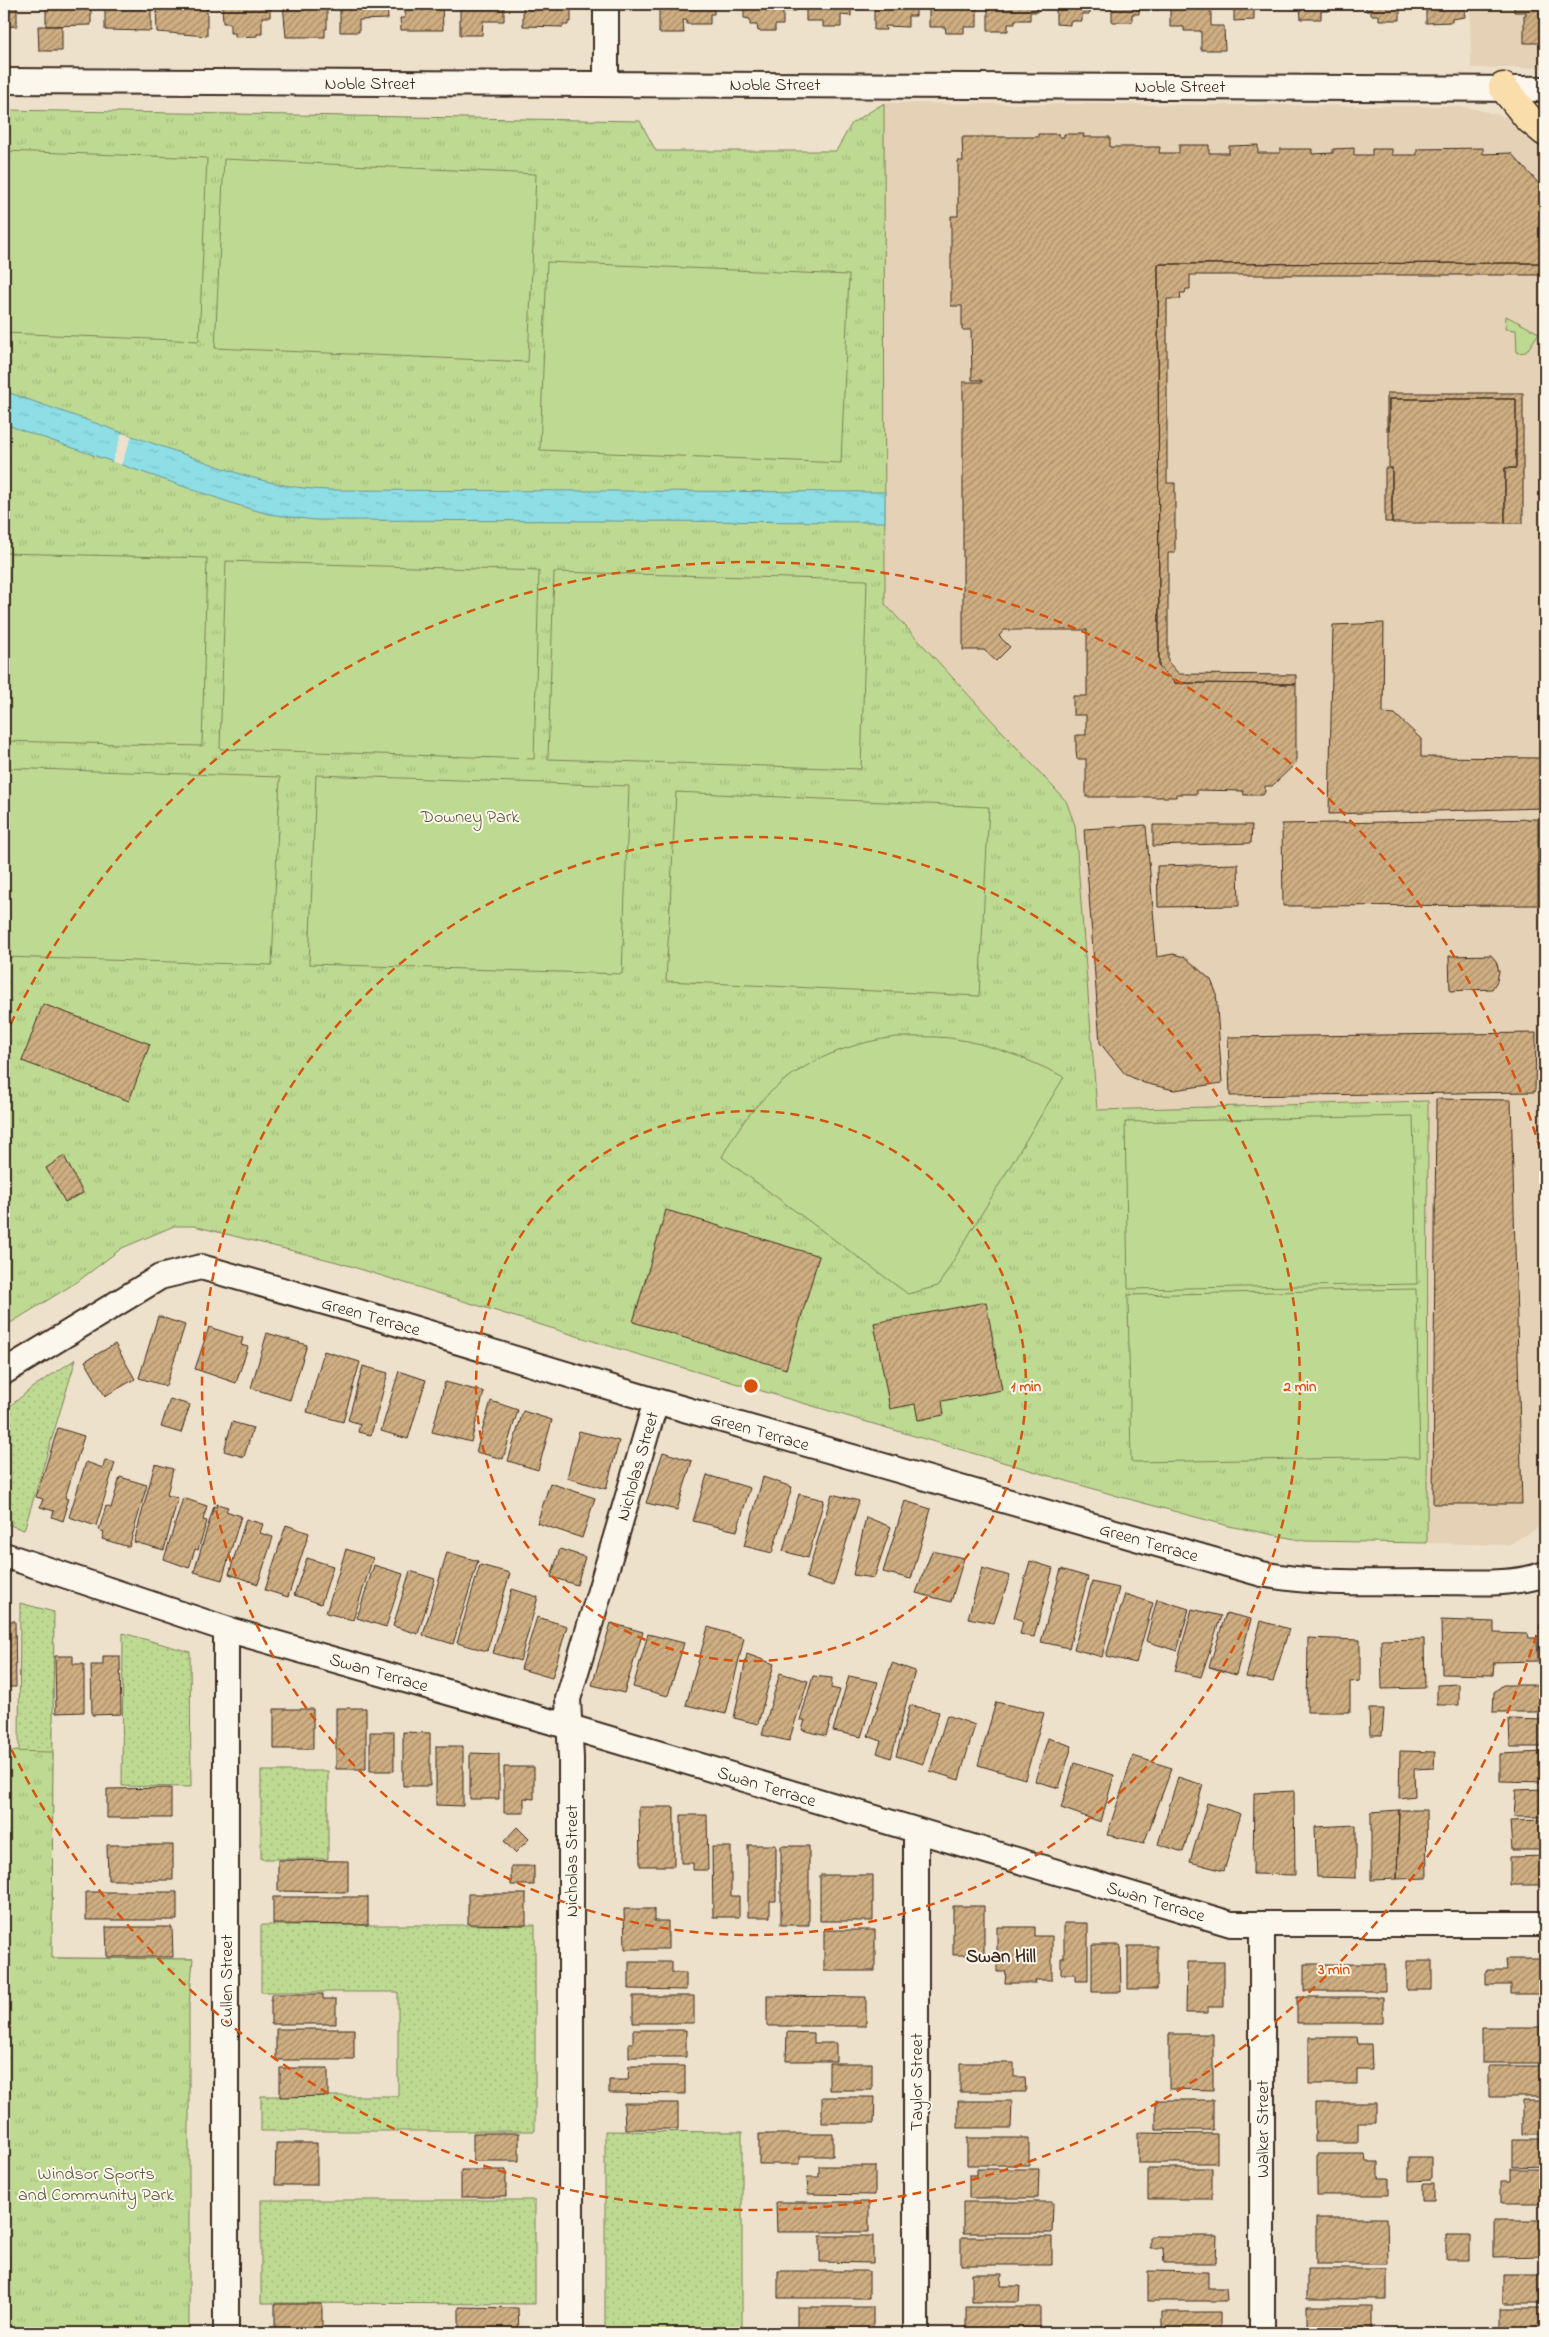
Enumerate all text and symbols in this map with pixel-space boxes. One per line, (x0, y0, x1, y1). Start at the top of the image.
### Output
street label: Noble Street (325, 72, 415, 98)
street label: Noble Street (730, 73, 820, 99)
street label: Noble Street (1135, 75, 1225, 101)
park label: Downey Park (420, 805, 519, 831)
street label: Green Terrace (318, 1291, 424, 1345)
text: 1 min (1011, 1376, 1042, 1398)
text: 2 min (1283, 1376, 1317, 1398)
centre of rings (742, 1377, 760, 1395)
street label: Green Terrace (707, 1406, 813, 1460)
street label: Nicholas Street (611, 1409, 667, 1524)
street label: Green Terrace (1096, 1517, 1202, 1571)
street label: Swan Terrace (326, 1647, 432, 1701)
street label: Swan Terrace (714, 1761, 820, 1815)
street label: Nicholas Street (560, 1805, 586, 1917)
street label: Swan Terrace (1103, 1876, 1209, 1930)
street label: Cullen Street (215, 1935, 241, 2027)
district label: Swan Hill (966, 1944, 1036, 1971)
text: 3 min (1317, 1959, 1350, 1981)
street label: Taylor Street (905, 2033, 931, 2131)
street label: Walker Street (1251, 2080, 1277, 2178)
park label: Windsor Sports and Community Park (18, 2162, 174, 2209)

